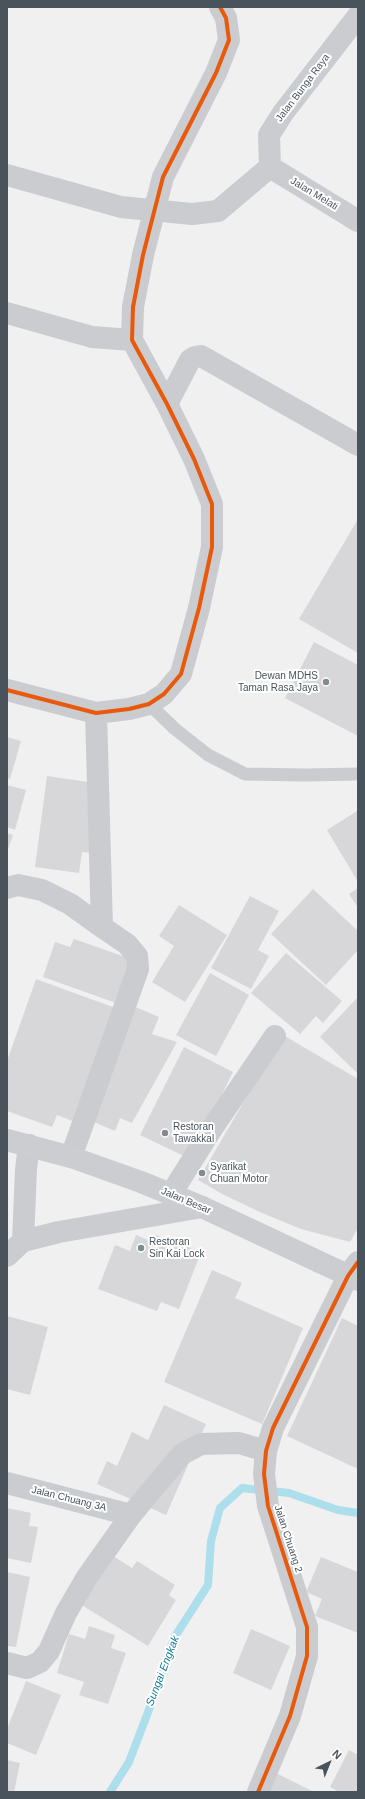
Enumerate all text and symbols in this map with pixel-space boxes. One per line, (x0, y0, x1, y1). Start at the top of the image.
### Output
street label: Jalan Bunga Raya (274, 52, 332, 124)
street label: Jalan Melati (288, 175, 340, 213)
place label: Dewan MDHS Taman Rasa Jaya (238, 670, 318, 694)
marker: Dewan MDHS Taman Rasa Jaya (321, 677, 331, 687)
place label: Restoran Tawakkal (173, 1121, 214, 1144)
marker: Restoran Tawakkal (160, 1128, 170, 1138)
place label: Syarikat Chuan Motor (210, 1161, 268, 1184)
marker: Syarikat Chuan Motor (197, 1168, 207, 1178)
street label: Jalan Besar (159, 1185, 213, 1217)
place label: Restoran Sin Kai Lock (149, 1236, 205, 1260)
marker: Restoran Sin Kai Lock (136, 1243, 146, 1253)
street label: Jalan Chuang 3A (30, 1484, 108, 1514)
street label: Jalan Chuang 2 (271, 1504, 305, 1574)
water label: Sungai Engkak (144, 1634, 182, 1708)
north arrow (309, 1743, 349, 1783)
text: N (330, 1747, 344, 1761)

